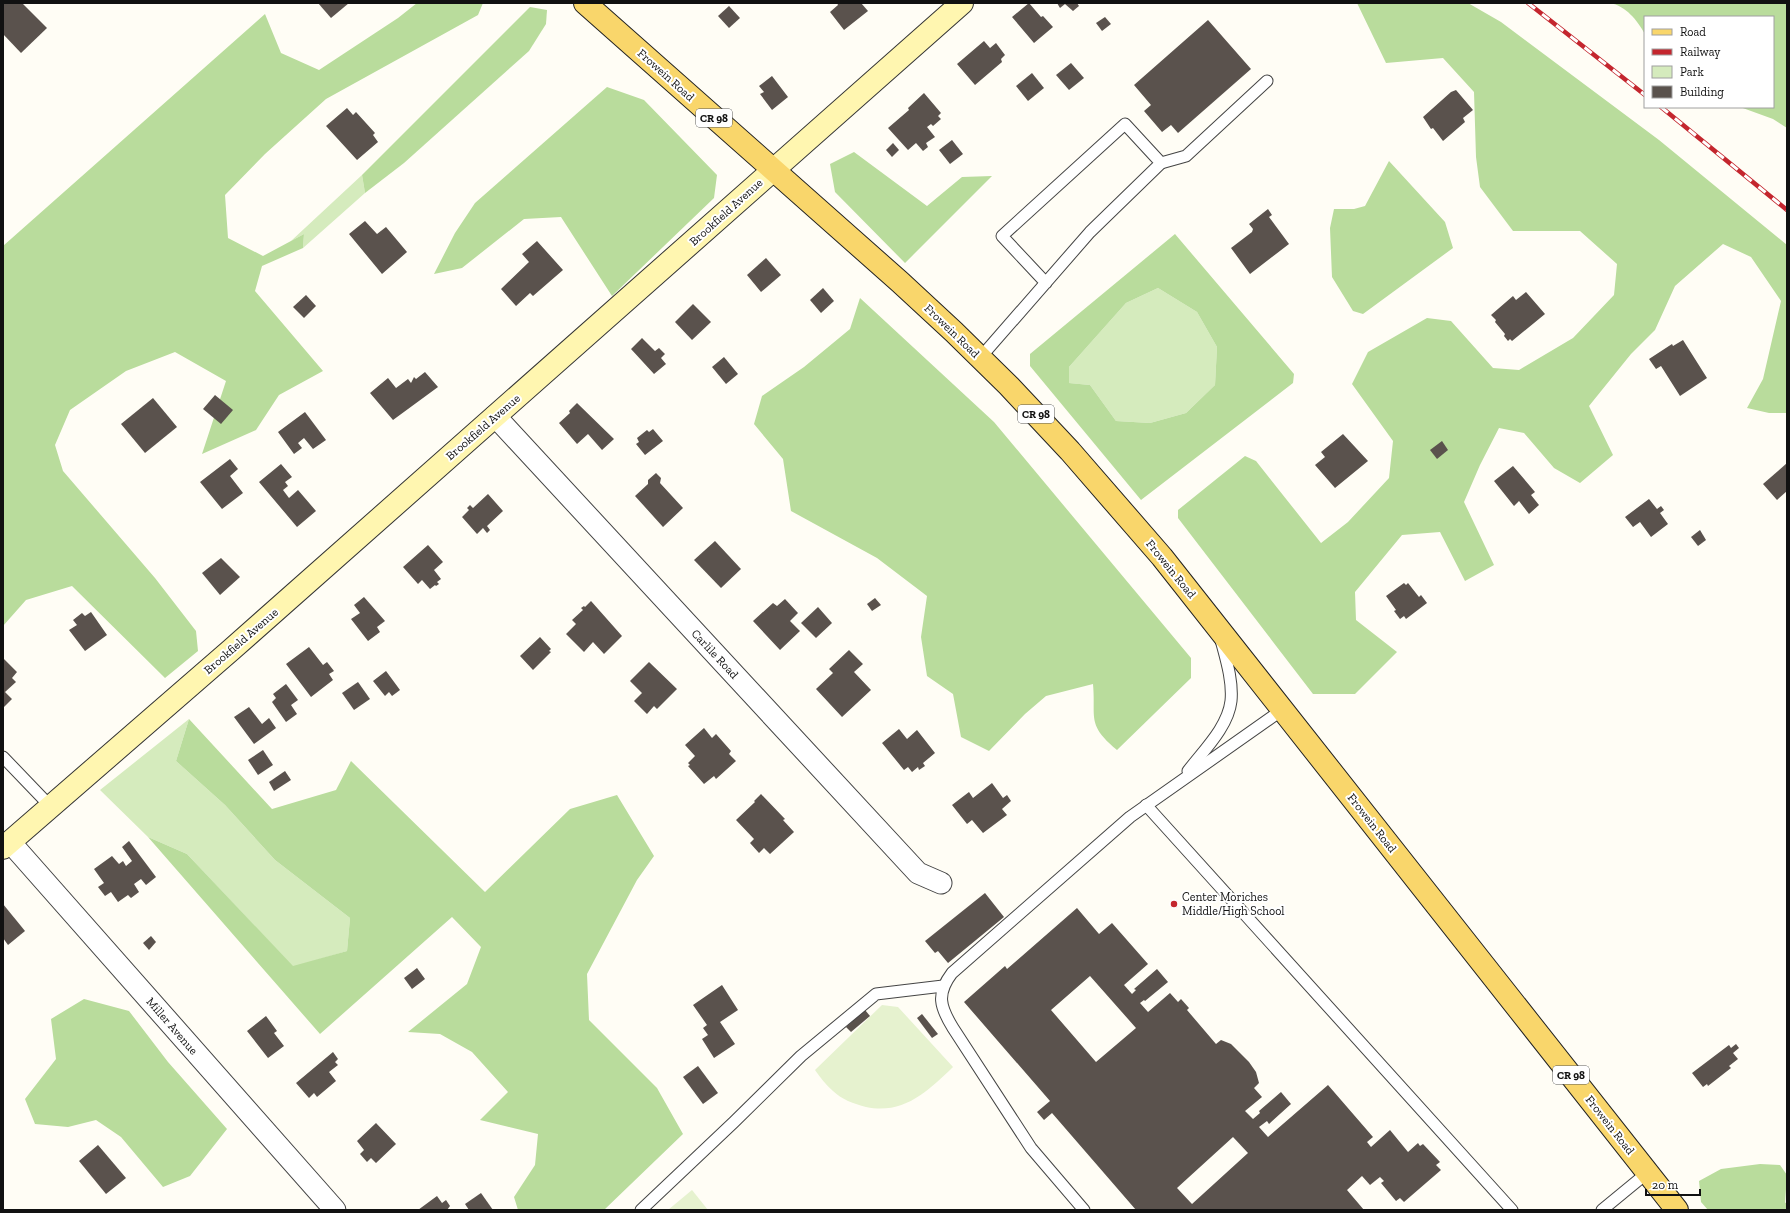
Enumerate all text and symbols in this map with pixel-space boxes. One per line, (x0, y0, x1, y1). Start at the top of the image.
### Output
legend (1644, 16, 1774, 108)
text: Road (1680, 25, 1706, 39)
text: Railway (1680, 45, 1721, 59)
street label: Frowein Road (635, 46, 697, 104)
text: Park (1680, 65, 1705, 79)
text: Building (1680, 85, 1724, 99)
road number: CR 98 (696, 109, 732, 127)
street label: Brookfield Avenue (687, 175, 766, 248)
street label: Frowein Road (922, 301, 983, 361)
street label: Brookfield Avenue (443, 391, 523, 463)
road number: CR 98 (1018, 405, 1054, 423)
street label: Frowein Road (1143, 537, 1199, 601)
street label: Brookfield Avenue (201, 605, 281, 677)
street label: Carlile Road (689, 626, 742, 682)
street label: Frowein Road (1345, 791, 1400, 856)
place label: Center Moriches Middle/High School (1182, 890, 1285, 918)
marker: Center Moriches Middle/High School (1169, 899, 1179, 909)
street label: Miller Avenue (143, 995, 201, 1058)
road number: CR 98 (1553, 1066, 1589, 1084)
street label: Frowein Road (1583, 1093, 1638, 1158)
scale bar (1646, 1171, 1700, 1197)
text: 20 m (1652, 1178, 1679, 1192)

